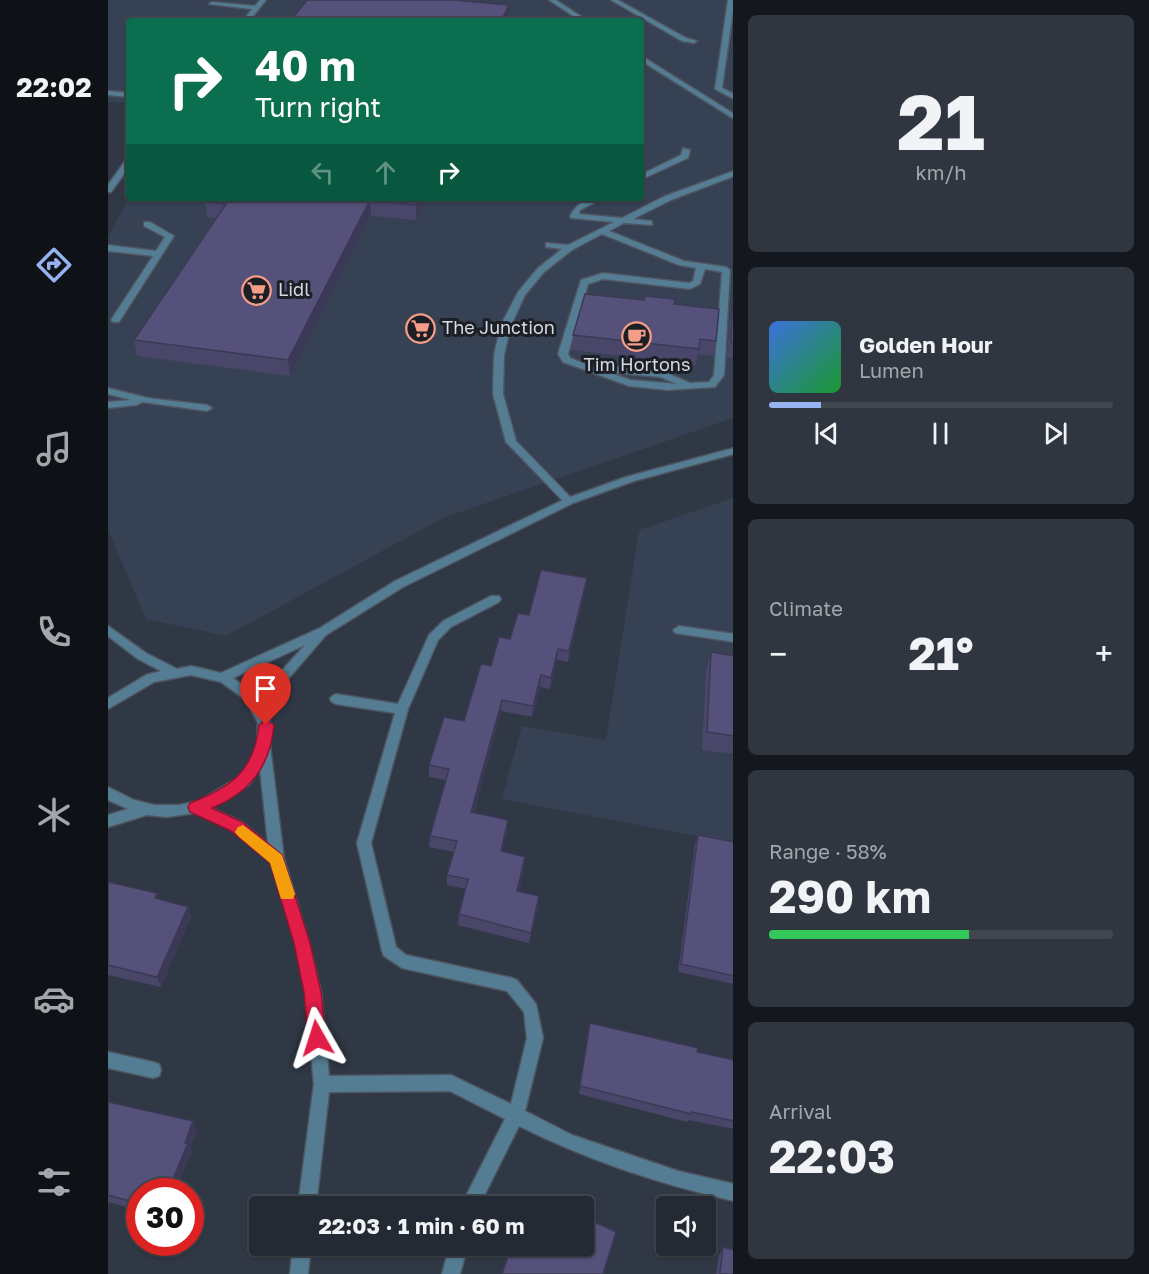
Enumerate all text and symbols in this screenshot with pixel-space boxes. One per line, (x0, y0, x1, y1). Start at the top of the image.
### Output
text: 40 m (255, 40, 356, 90)
icon: right (156, 42, 234, 120)
text: 22:02 (16, 71, 92, 103)
text: 21 (897, 74, 985, 167)
text: Turn right (255, 91, 381, 123)
icon: left (306, 156, 339, 189)
icon: ahead (369, 156, 402, 189)
icon: right (432, 156, 465, 189)
text: km/h (916, 160, 966, 184)
icon: directions (33, 244, 75, 286)
supermarket icon: Lidl (241, 274, 273, 306)
place label: Lidl (278, 278, 310, 300)
supermarket icon: The Junction (405, 312, 437, 344)
place label: The Junction (442, 316, 555, 338)
cafe icon: Tim Hortons (621, 320, 653, 352)
text: Golden Hour (859, 331, 993, 358)
place label: Tim Hortons (584, 353, 690, 375)
text: Lumen (859, 358, 924, 382)
icon: previous (810, 417, 843, 450)
icon: pause (924, 417, 957, 450)
icon: next (1039, 417, 1072, 450)
icon: music (33, 428, 75, 470)
text: Climate (769, 596, 843, 620)
icon: phone (33, 611, 75, 653)
text: 21° (908, 626, 974, 680)
text: − (769, 634, 787, 673)
text: + (1095, 634, 1113, 673)
pin (240, 663, 291, 725)
icon: arrive (249, 672, 282, 705)
icon: climate (33, 794, 75, 836)
text: Range · 58% (769, 839, 887, 863)
text: 290 km (769, 869, 931, 923)
icon: car (33, 978, 75, 1020)
position arrow (285, 1006, 349, 1070)
text: Arrival (769, 1099, 832, 1123)
text: 22:03 (769, 1129, 895, 1183)
icon: filters (33, 1161, 75, 1203)
speed limit sign: 30 (126, 1178, 204, 1256)
map controls (656, 1196, 716, 1256)
button: sound (656, 1196, 716, 1256)
text: 22:03 · 1 min · 60 m (318, 1212, 525, 1239)

